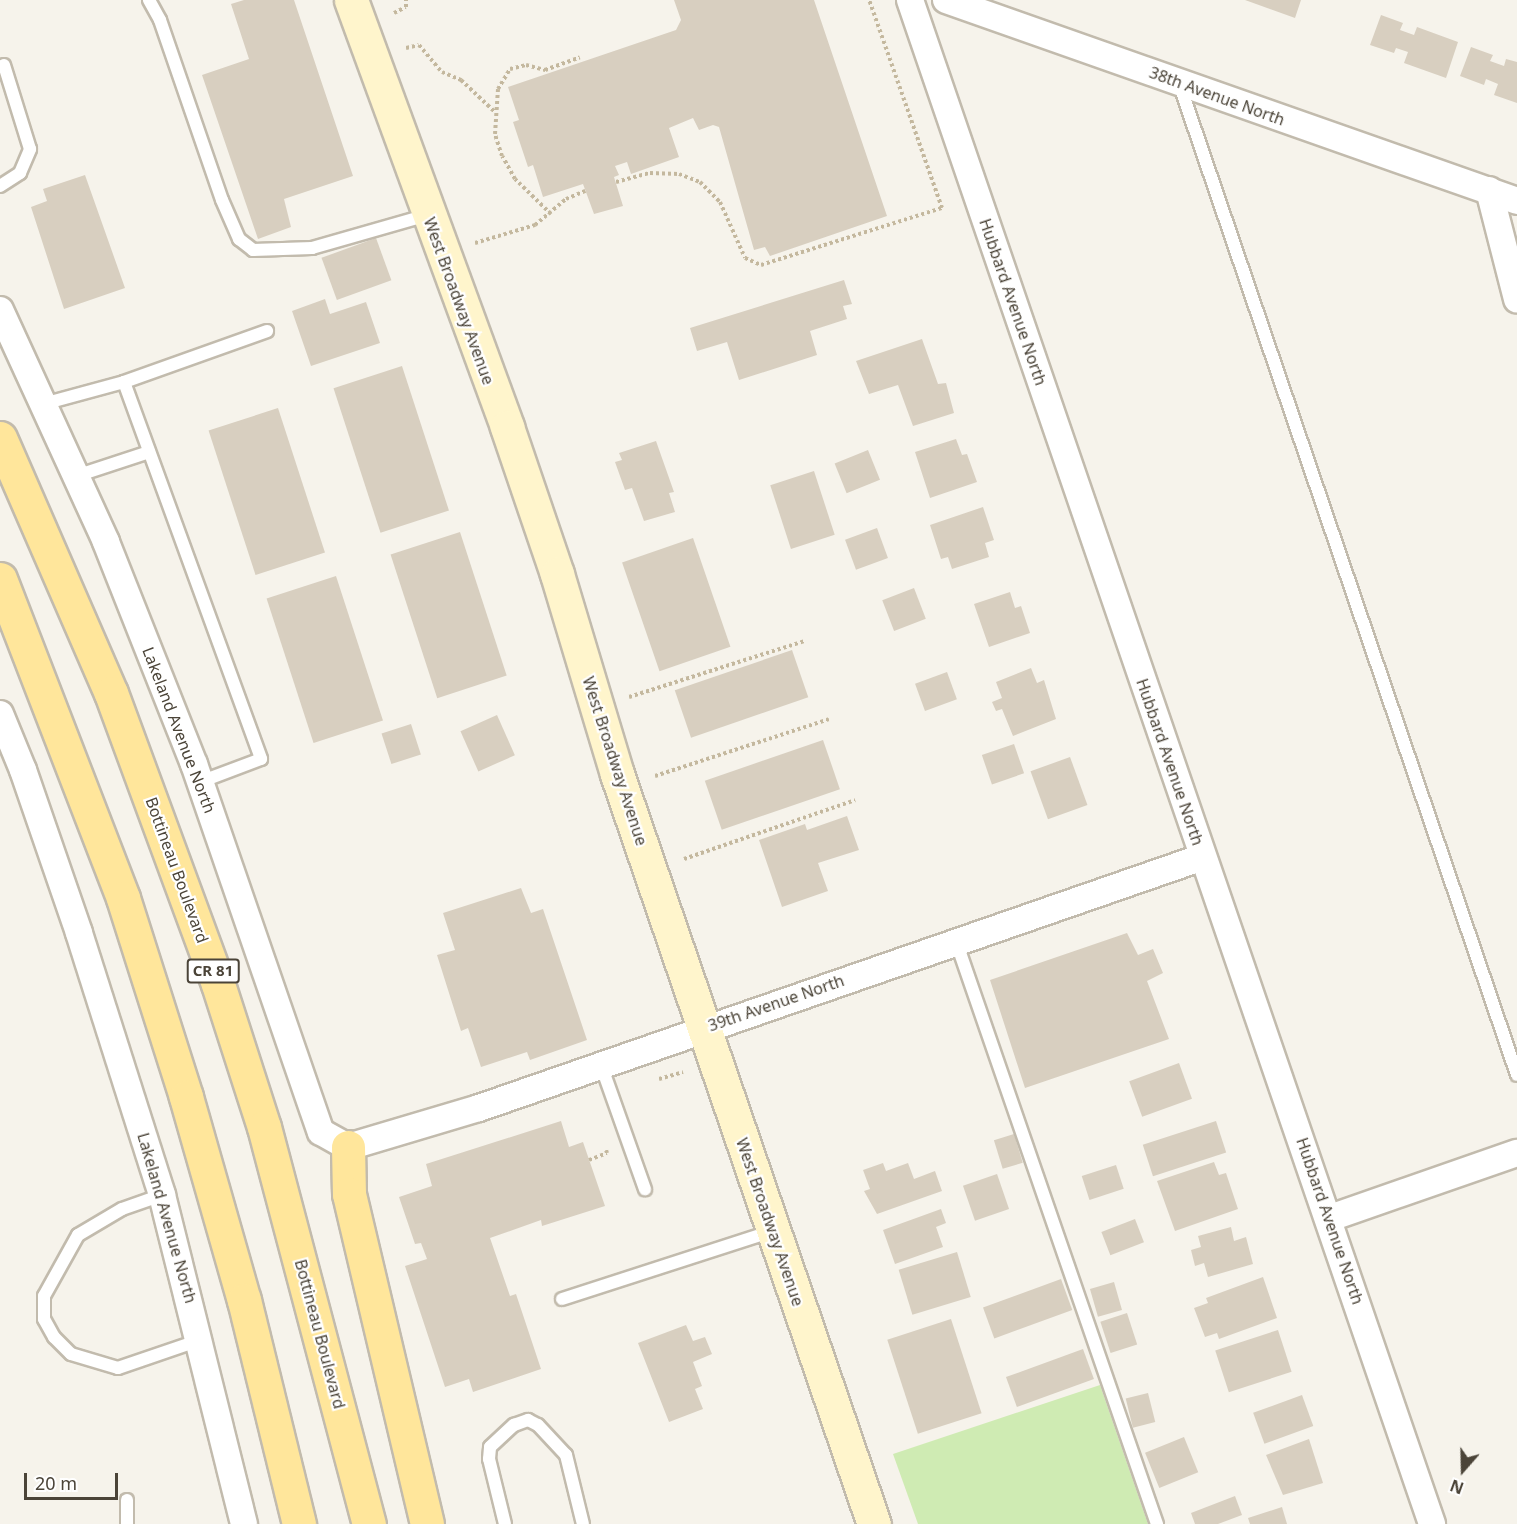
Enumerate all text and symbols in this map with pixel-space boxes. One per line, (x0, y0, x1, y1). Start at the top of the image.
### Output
street label: 38th Avenue North (1147, 63, 1287, 129)
street label: West Broadway Avenue (420, 215, 498, 387)
street label: Hubbard Avenue North (975, 216, 1051, 388)
street label: Lakeland Avenue North (138, 644, 220, 816)
street label: West Broadway Avenue (579, 674, 651, 848)
street label: Hubbard Avenue North (1132, 676, 1208, 848)
street label: Bottineau Boulevard (142, 794, 212, 946)
road number: CR 81 (186, 959, 240, 983)
street label: 39th Avenue North (705, 971, 847, 1035)
street label: Lakeland Avenue North (133, 1131, 201, 1305)
street label: West Broadway Avenue (732, 1135, 808, 1309)
street label: Hubbard Avenue North (1292, 1135, 1368, 1307)
street label: Bottineau Boulevard (291, 1257, 349, 1411)
north arrow (1433, 1440, 1493, 1500)
scale bar (27, 1461, 122, 1499)
text: 20 m (35, 1471, 77, 1495)
text: N (1447, 1474, 1467, 1499)

